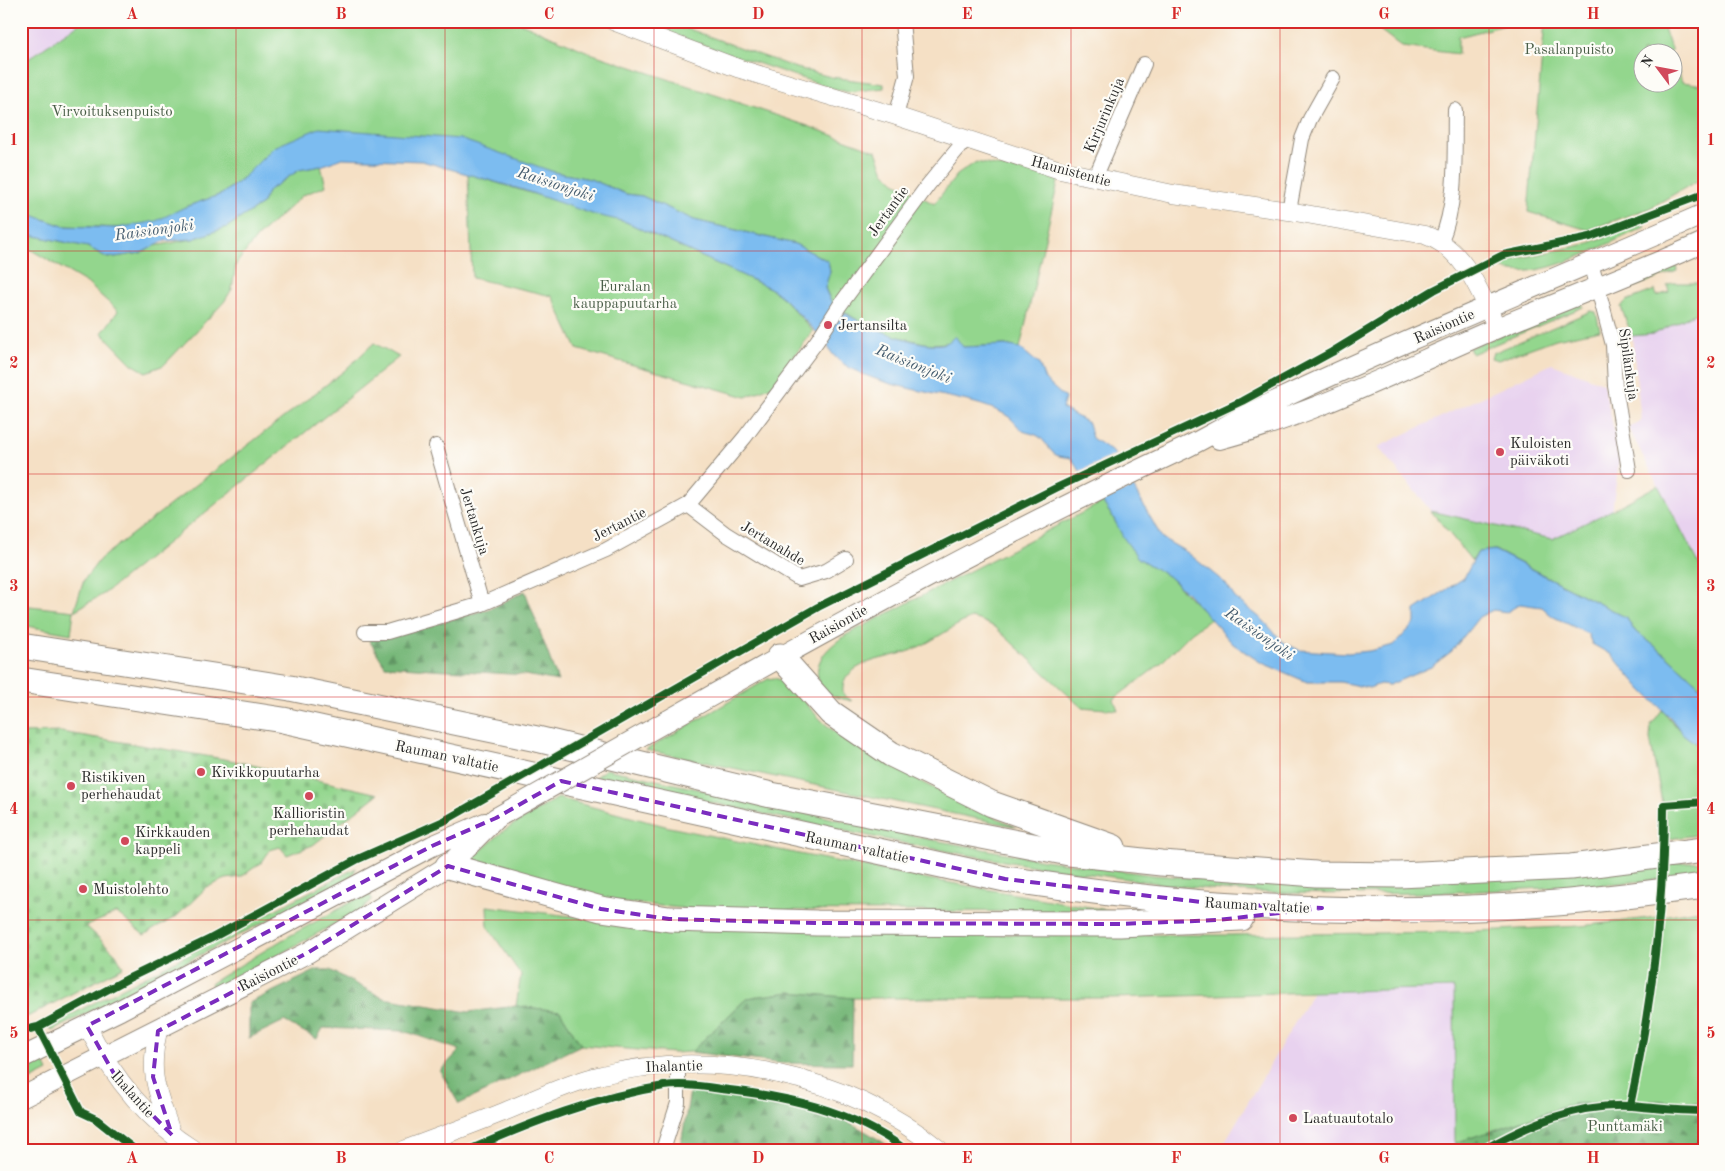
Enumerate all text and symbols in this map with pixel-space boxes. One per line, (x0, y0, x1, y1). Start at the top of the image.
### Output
text: A (126, 7, 138, 23)
text: B (335, 7, 347, 23)
text: C (544, 7, 554, 23)
text: D (752, 7, 764, 23)
text: E (961, 7, 973, 23)
text: F (1171, 7, 1182, 23)
text: G (1378, 7, 1390, 23)
text: H (1586, 7, 1600, 23)
north arrow (1632, 42, 1682, 92)
park label: Pasalanpuisto (1524, 43, 1614, 58)
text: N (1639, 53, 1657, 70)
street label: Kirjurinkuja (1083, 75, 1128, 156)
park label: Virvoituksenpuisto (51, 105, 173, 120)
text: 1 (9, 133, 19, 149)
text: 1 (1706, 133, 1716, 149)
street label: Haunistentie (1029, 155, 1112, 190)
water label: Raisionjoki (514, 165, 596, 205)
street label: Jertantie (866, 184, 912, 240)
water label: Raisionjoki (113, 217, 196, 245)
park label: Euralan kauppapuutarha (573, 280, 678, 312)
street label: Raisiontie (1412, 307, 1477, 347)
marker: Jertansilta (822, 319, 834, 331)
place label: Jertansilta (838, 319, 908, 334)
street label: Sipilänkuja (1615, 327, 1640, 402)
water label: Raisionjoki (872, 342, 954, 387)
text: 2 (9, 356, 19, 372)
text: 2 (1706, 356, 1716, 372)
place label: Kuloisten päiväkoti (1510, 437, 1572, 469)
marker: Kuloisten päiväkoti (1494, 446, 1506, 458)
street label: Jertankuja (456, 486, 491, 558)
street label: Jertantie (590, 505, 649, 545)
street label: Jertanahde (737, 519, 807, 569)
text: 3 (9, 579, 19, 595)
text: 3 (1706, 579, 1716, 595)
street label: Raisiontie (807, 603, 871, 648)
water label: Raisionjoki (1221, 605, 1297, 664)
street label: Rauman valtatie (393, 739, 500, 776)
marker: Kivikkopuutarha (195, 766, 207, 778)
place label: Kivikkopuutarha (211, 766, 320, 781)
place label: Ristikiven perhehaudat (81, 771, 161, 803)
marker: Ristikiven perhehaudat (65, 780, 77, 792)
marker: Kallioristin perhehaudat (303, 790, 315, 802)
text: 4 (9, 802, 19, 818)
text: 4 (1706, 802, 1716, 818)
place label: Kallioristin perhehaudat (269, 807, 349, 839)
place label: Kirkkauden kappeli (135, 826, 210, 858)
street label: Rauman valtatie (803, 830, 910, 867)
marker: Kirkkauden kappeli (119, 835, 131, 847)
marker: Muistolehto (77, 883, 89, 895)
place label: Muistolehto (93, 883, 169, 898)
street label: Rauman valtatie (1204, 896, 1310, 917)
street label: Raisiontie (237, 953, 301, 996)
text: 5 (9, 1026, 19, 1042)
text: 5 (1706, 1026, 1716, 1042)
street label: Ihalantie (645, 1059, 703, 1076)
street label: Ihalantie (107, 1069, 157, 1121)
marker: Laatuautotalo (1287, 1112, 1299, 1124)
place label: Laatuautotalo (1303, 1112, 1393, 1127)
park label: Punttamäki (1587, 1120, 1663, 1135)
text: A (126, 1151, 138, 1167)
text: B (335, 1151, 347, 1167)
text: C (544, 1151, 554, 1167)
text: D (752, 1151, 764, 1167)
text: E (961, 1151, 973, 1167)
text: F (1171, 1151, 1182, 1167)
text: G (1378, 1151, 1390, 1167)
text: H (1586, 1151, 1600, 1167)

